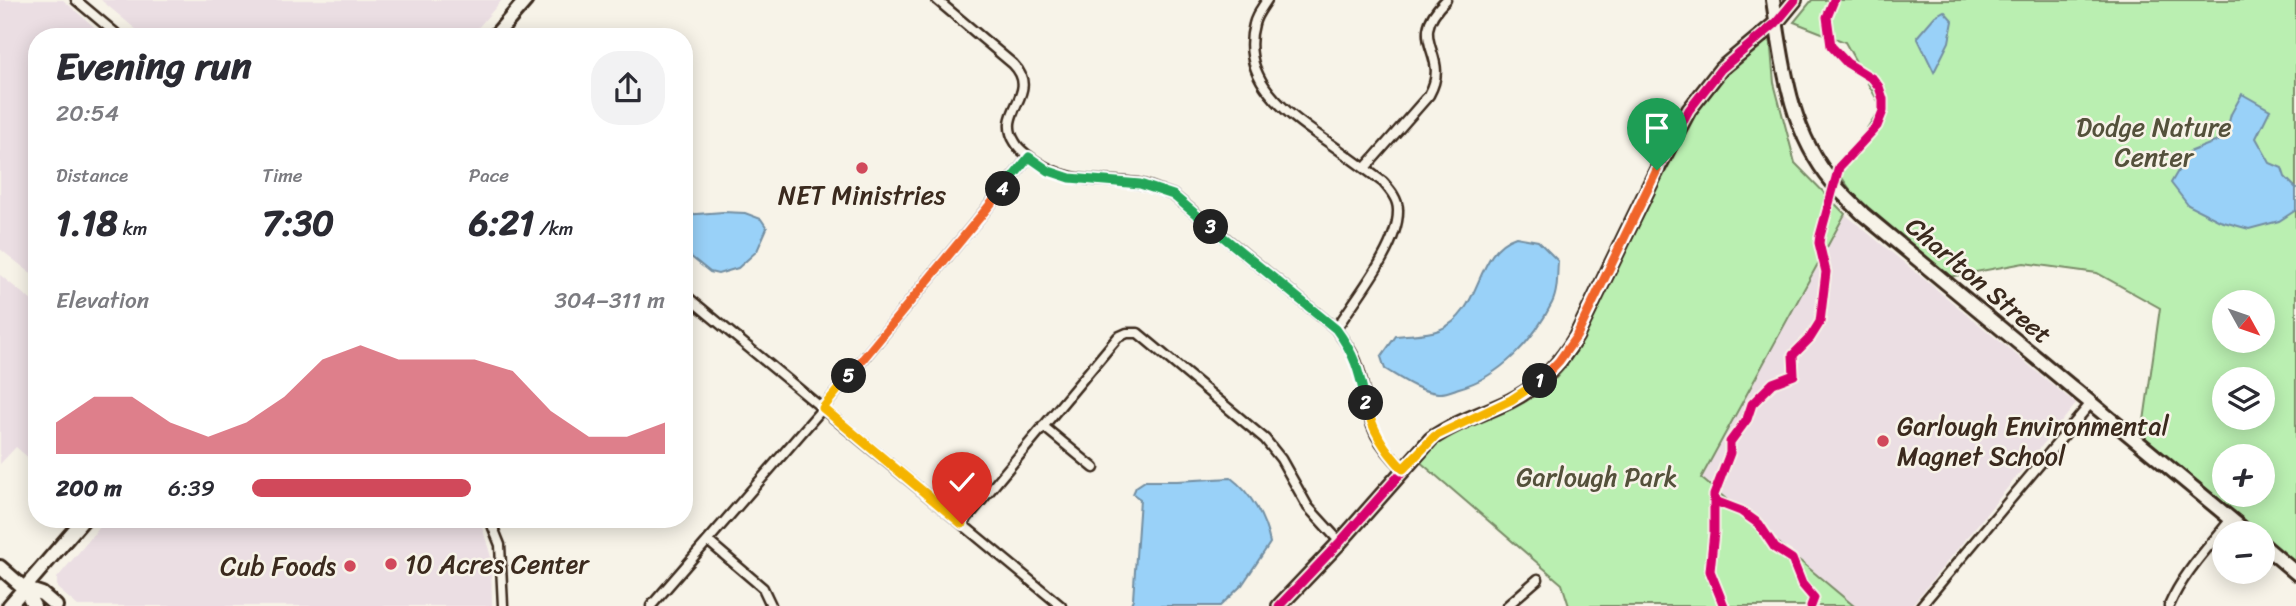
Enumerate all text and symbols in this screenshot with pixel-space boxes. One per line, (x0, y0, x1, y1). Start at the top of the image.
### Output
text: Evening run (56, 33, 252, 100)
button: share (591, 51, 665, 125)
text: 20:54 (56, 93, 119, 134)
pin (1627, 98, 1687, 170)
park label: Dodge Nature Center (2076, 104, 2232, 180)
icon: arrive (1638, 109, 1676, 147)
text: Distance (56, 159, 128, 192)
text: Time (262, 159, 303, 192)
text: Pace (469, 159, 509, 192)
marker: NET Ministries (854, 160, 870, 176)
place label: NET Ministries (778, 172, 946, 218)
pin: 4 (986, 172, 1020, 206)
text: 4 (997, 172, 1008, 205)
text: 1.18 (56, 192, 118, 254)
text: 7:30 (262, 192, 334, 254)
text: 6:21 (469, 192, 534, 254)
street label: Charlton Street (1895, 204, 2063, 356)
pin: 3 (1194, 210, 1228, 244)
text: 3 (1205, 210, 1216, 243)
text: km (118, 212, 147, 245)
text: /km (534, 212, 573, 245)
text: Elevation (56, 280, 149, 321)
text: 304–311 m (554, 280, 665, 321)
north arrow (2212, 290, 2275, 354)
map controls (2212, 290, 2275, 584)
pin: 5 (832, 358, 866, 394)
text: 5 (843, 359, 854, 392)
pin: 1 (1522, 364, 1558, 398)
text: 1 (1535, 364, 1544, 397)
button: layers (2212, 367, 2275, 430)
pin: 2 (1348, 386, 1384, 420)
text: 2 (1360, 386, 1371, 419)
place label: Garlough Environmental Magnet School (1897, 403, 2169, 479)
marker: Garlough Environmental Magnet School (1875, 433, 1891, 449)
button: + (2212, 444, 2275, 507)
pin (932, 452, 992, 524)
park label: Garlough Park (1516, 454, 1678, 500)
icon: check (943, 463, 981, 501)
text: 200 m (56, 468, 122, 509)
text: 6:39 (168, 468, 215, 509)
button: − (2212, 521, 2275, 584)
place label: 10 Acres Center (405, 541, 590, 587)
place label: Cub Foods (220, 543, 336, 589)
marker: 10 Acres Center (383, 556, 399, 572)
marker: Cub Foods (342, 558, 358, 574)

